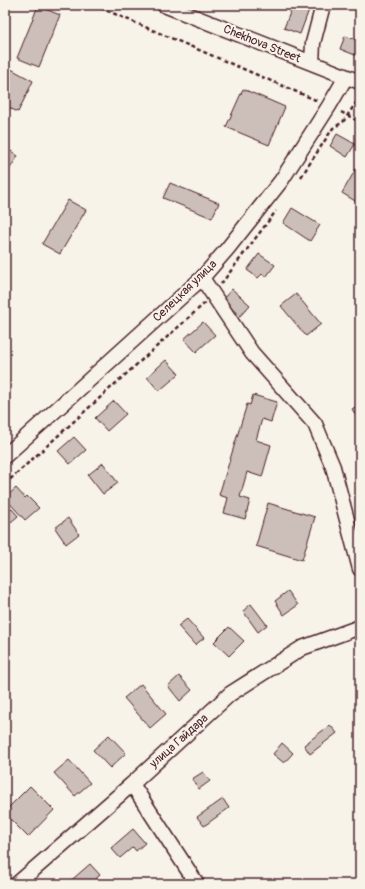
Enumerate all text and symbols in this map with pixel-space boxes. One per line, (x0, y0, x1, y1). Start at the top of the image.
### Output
street label: Chekhova Street (221, 22, 303, 66)
street label: Селецкая улица (150, 256, 220, 325)
street label: улица Гайдара (146, 711, 212, 772)

